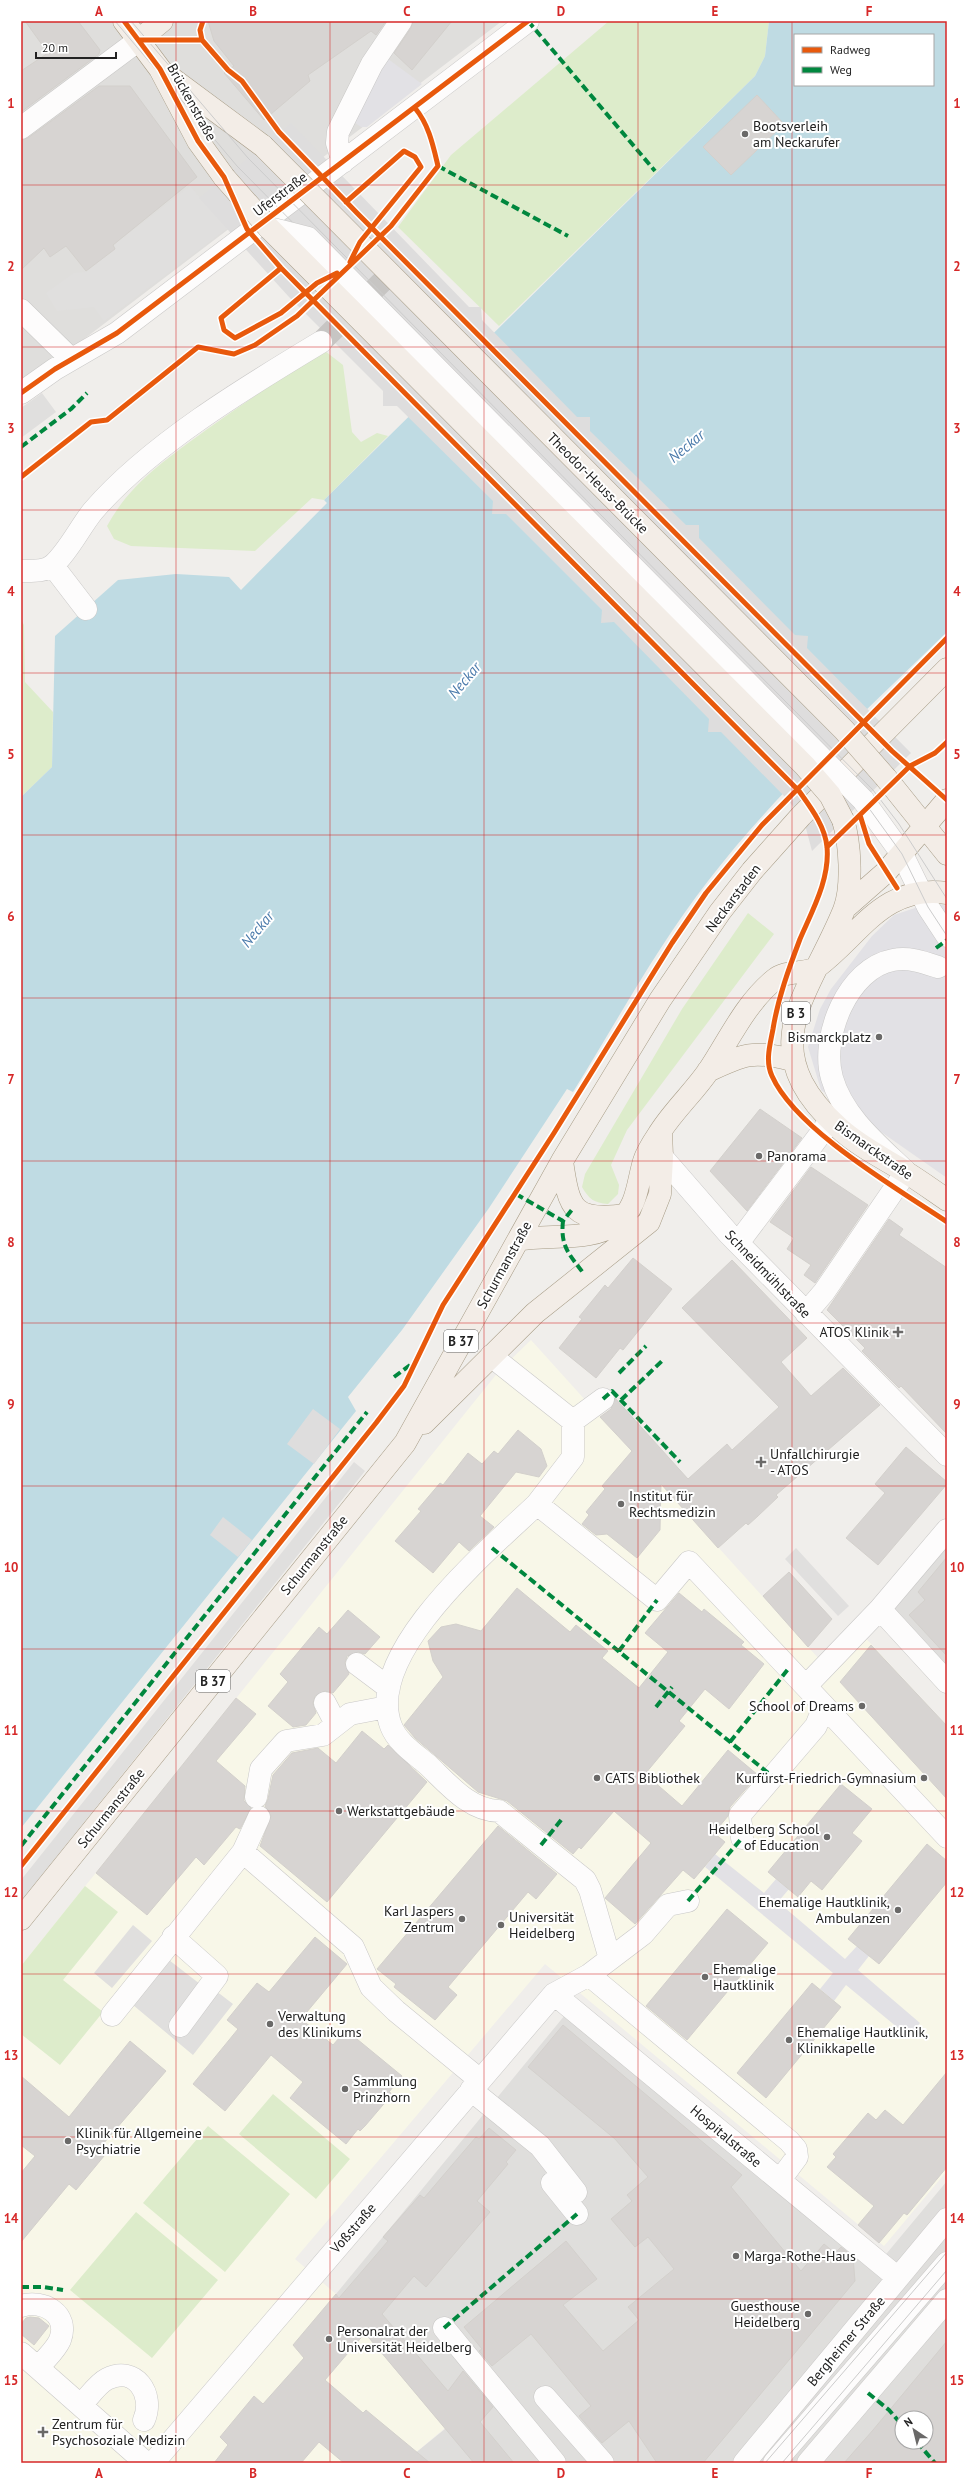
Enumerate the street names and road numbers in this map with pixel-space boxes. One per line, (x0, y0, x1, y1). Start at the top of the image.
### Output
street label: Brückenstraße (163, 60, 221, 144)
street label: Uferstraße (249, 168, 311, 220)
street label: Theodor-Heuss-Brücke (544, 429, 652, 537)
street label: Neckarstaden (701, 860, 765, 936)
road number: B 3 (782, 1002, 810, 1024)
street label: Bismarckstraße (831, 1116, 917, 1184)
street label: Schurmanstraße (473, 1218, 535, 1312)
street label: Schneidmühlstraße (721, 1226, 815, 1322)
road number: B 37 (444, 1330, 478, 1352)
street label: Schurmanstraße (276, 1511, 352, 1599)
road number: B 37 (196, 1670, 230, 1692)
street label: Schurmanstraße (73, 1764, 149, 1852)
street label: Hospitalstraße (687, 2101, 765, 2171)
street label: Voßstraße (326, 2199, 380, 2258)
street label: Bergheimer Straße (803, 2292, 889, 2390)

